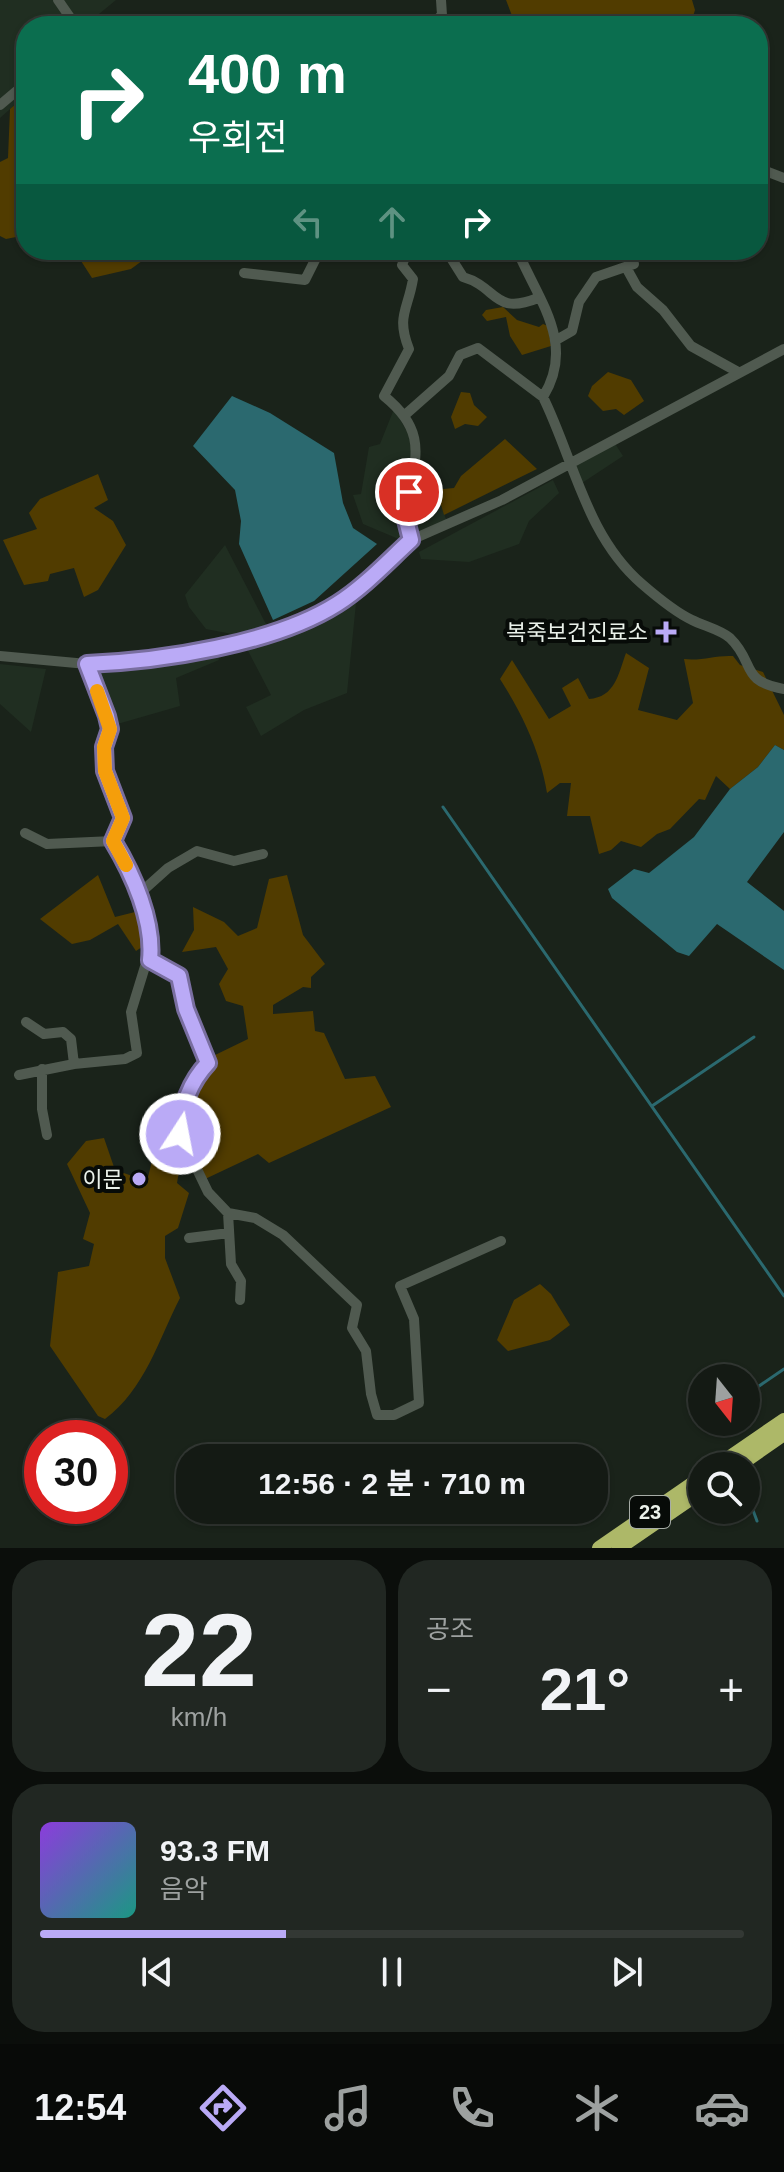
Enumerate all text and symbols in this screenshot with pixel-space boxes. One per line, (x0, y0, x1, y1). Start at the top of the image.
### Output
text: 400 m (188, 42, 347, 105)
icon: right (56, 48, 160, 152)
text: 우회전 (188, 117, 287, 158)
icon: left (286, 200, 330, 244)
icon: ahead (370, 200, 414, 244)
icon: right (454, 200, 498, 244)
pin (375, 458, 443, 526)
icon: arrive (387, 470, 431, 514)
place label: 복죽보건진료소 (506, 620, 648, 645)
marker: 복죽보건진료소 (655, 621, 677, 643)
position arrow (138, 1092, 222, 1176)
place label: 이문 (83, 1167, 123, 1192)
marker: 이문 (130, 1170, 148, 1188)
north arrow (688, 1364, 760, 1436)
map controls (688, 1364, 760, 1524)
speed limit sign: 30 (24, 1420, 128, 1524)
button: search (688, 1452, 760, 1524)
text: 12:56 · 2 분 · 710 m (258, 1467, 526, 1500)
road number: 23 (630, 1496, 670, 1528)
text: 22 (141, 1592, 257, 1708)
text: 공조 (426, 1614, 474, 1644)
text: 21° (540, 1656, 630, 1723)
text: − (426, 1665, 452, 1714)
text: + (718, 1665, 744, 1714)
text: km/h (171, 1702, 227, 1732)
text: 93.3 FM (160, 1834, 270, 1867)
text: 음악 (160, 1874, 208, 1904)
icon: previous (135, 1950, 179, 1994)
icon: pause (370, 1950, 414, 1994)
icon: next (605, 1950, 649, 1994)
icon: directions (195, 2080, 251, 2136)
icon: music (320, 2080, 376, 2136)
icon: phone (444, 2080, 500, 2136)
icon: climate (569, 2080, 625, 2136)
icon: car (694, 2080, 750, 2136)
text: 12:54 (34, 2087, 126, 2128)

